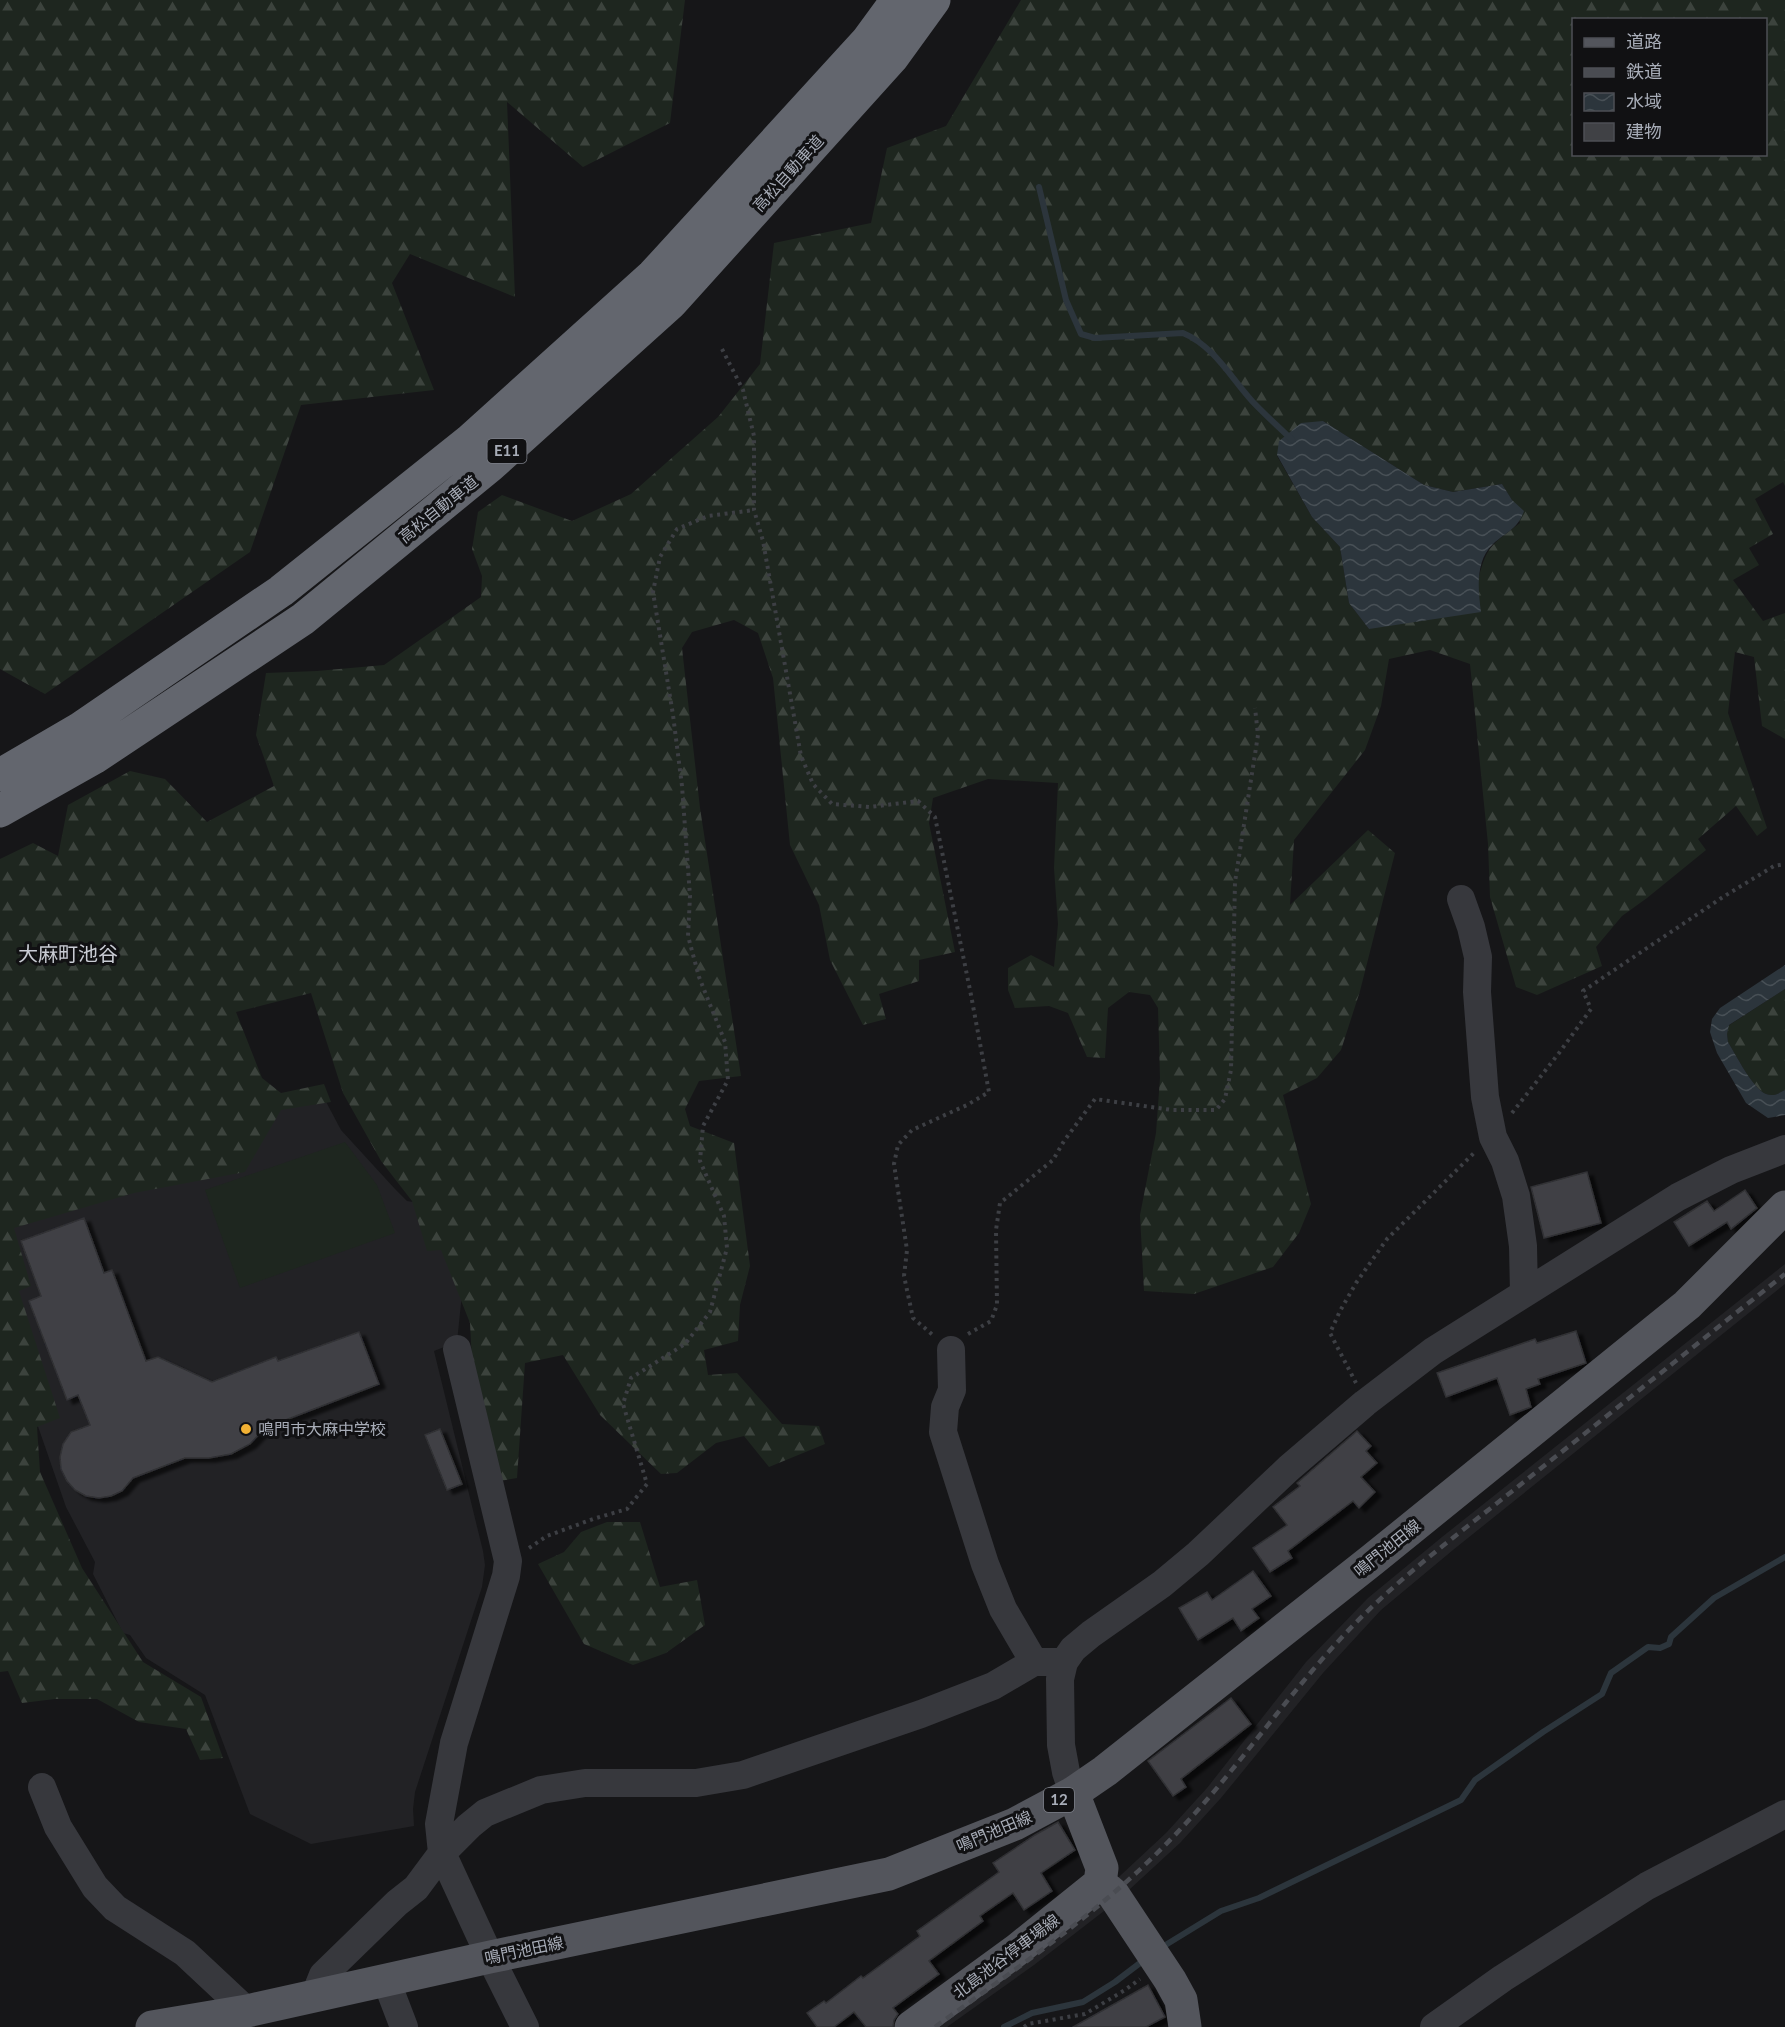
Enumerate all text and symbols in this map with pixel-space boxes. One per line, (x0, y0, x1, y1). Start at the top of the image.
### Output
legend (1572, 18, 1767, 156)
text: 道路 (1626, 30, 1662, 52)
text: 鉄道 (1626, 60, 1662, 82)
text: 水域 (1626, 90, 1662, 112)
text: 建物 (1626, 120, 1662, 142)
street label: 高松自動車道 (748, 131, 827, 215)
road number: E11 (488, 439, 526, 463)
street label: 高松自動車道 (394, 471, 481, 546)
district label: 大麻町池谷 (18, 941, 118, 965)
place label: 鳴門市大麻中学校 (258, 1419, 386, 1438)
marker: 鳴門市大麻中学校 (239, 1422, 253, 1436)
street label: 鳴門池田線 (1350, 1515, 1424, 1580)
road number: 12 (1044, 1788, 1074, 1812)
street label: 鳴門池田線 (953, 1806, 1034, 1855)
street label: 北島池谷停車場線 (949, 1909, 1063, 2002)
street label: 鳴門池田線 (483, 1932, 565, 1967)

